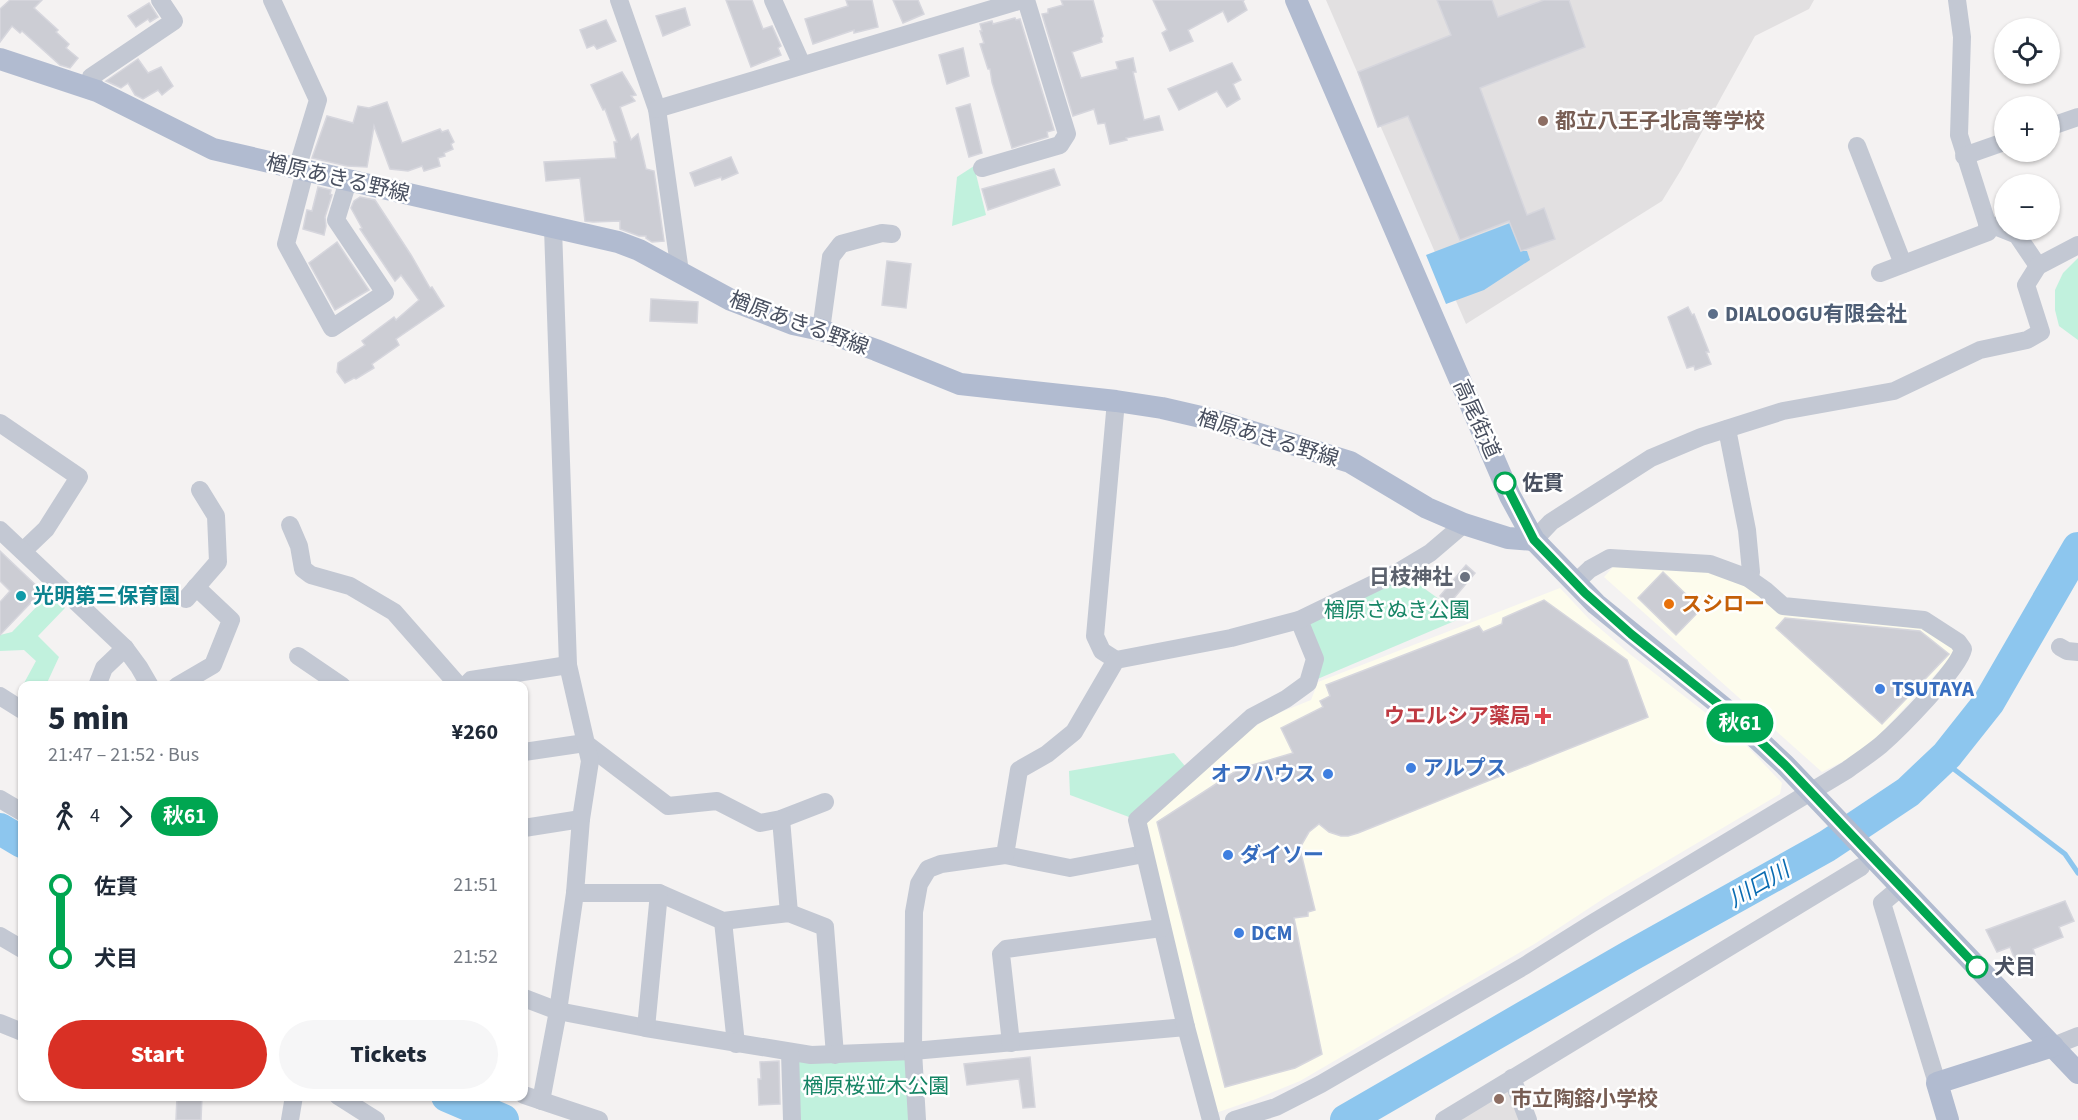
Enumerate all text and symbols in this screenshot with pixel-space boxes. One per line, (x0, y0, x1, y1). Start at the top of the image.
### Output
map controls (1994, 18, 2060, 240)
button: locate (1994, 18, 2060, 84)
button: + (1994, 96, 2060, 162)
place label: 都立八王子北高等学校 (1555, 106, 1765, 136)
marker: 都立八王子北高等学校 (1536, 114, 1550, 128)
street label: 楢原あきる野線 (263, 147, 413, 209)
button: − (1994, 174, 2060, 240)
street label: 楢原あきる野線 (725, 284, 873, 362)
place label: DIALOOGU有限会社 (1725, 299, 1907, 329)
marker: DIALOOGU有限会社 (1706, 307, 1720, 321)
street label: 高尾街道 (1446, 375, 1508, 463)
street label: 楢原あきる野線 (1194, 402, 1342, 474)
place label: 佐貫 (1522, 468, 1564, 498)
marker: 佐貫 (1494, 472, 1516, 494)
place label: 日枝神社 (1369, 562, 1453, 592)
marker: 日枝神社 (1458, 570, 1472, 584)
place label: 光明第三保育園 (33, 581, 180, 611)
marker: 光明第三保育園 (14, 589, 28, 603)
place label: スシロー (1681, 589, 1765, 619)
park label: 楢原さぬき公園 (1324, 595, 1470, 625)
marker: スシロー (1662, 597, 1676, 611)
place label: TSUTAYA (1892, 674, 1975, 704)
marker: TSUTAYA (1873, 682, 1887, 696)
text: 5 min (48, 695, 129, 742)
place label: ウエルシア薬局 (1384, 701, 1531, 731)
line badge: 秋61 (1706, 704, 1774, 742)
text: 秋61 (1718, 708, 1762, 738)
marker: ウエルシア薬局 (1536, 709, 1550, 723)
text: ¥260 (452, 716, 498, 748)
text: 21:47 – 21:52 · Bus (48, 741, 199, 769)
place label: アルプス (1423, 753, 1507, 783)
place label: オフハウス (1211, 759, 1316, 789)
marker: アルプス (1404, 761, 1418, 775)
marker: オフハウス (1321, 767, 1335, 781)
icon: walk (48, 800, 81, 833)
icon: forward (109, 800, 142, 833)
text: 秋61 (163, 801, 206, 831)
text: 4 (90, 802, 100, 830)
place label: ダイソー (1240, 840, 1324, 870)
marker: ダイソー (1221, 848, 1235, 862)
water label: 川口川 (1722, 854, 1797, 915)
text: 佐貫 (94, 871, 138, 903)
text: 21:51 (453, 871, 498, 899)
place label: DCM (1251, 918, 1293, 948)
marker: DCM (1232, 926, 1246, 940)
text: 犬目 (94, 943, 138, 975)
text: 21:52 (453, 943, 498, 971)
place label: 犬目 (1994, 952, 2036, 982)
marker: 犬目 (1966, 956, 1988, 978)
button: Start (48, 1020, 267, 1089)
button: Tickets (279, 1020, 498, 1089)
park label: 楢原桜並木公園 (803, 1071, 950, 1101)
place label: 市立陶鎔小学校 (1511, 1084, 1658, 1114)
marker: 市立陶鎔小学校 (1492, 1092, 1506, 1106)

